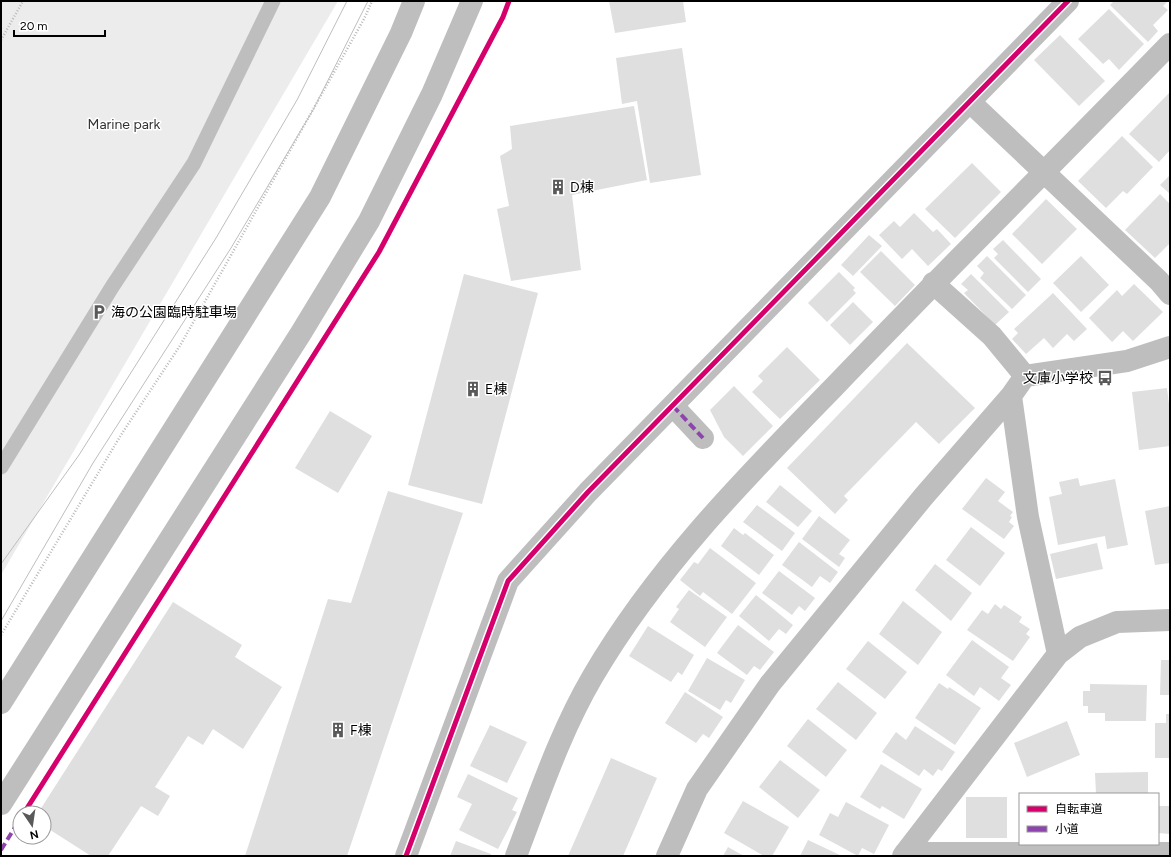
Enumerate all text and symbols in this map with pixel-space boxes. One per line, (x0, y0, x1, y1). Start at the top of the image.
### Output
scale bar (14, 12, 105, 38)
text: 20 m (20, 19, 48, 33)
park label: Marine park (88, 116, 161, 133)
building icon: D棟 (549, 178, 567, 196)
place label: D棟 (570, 179, 594, 196)
parking icon: 海の公園臨時駐車場 (90, 303, 108, 321)
place label: 海の公園臨時駐車場 (111, 304, 237, 321)
bus stop icon: 文庫小学校 (1096, 369, 1114, 387)
place label: 文庫小学校 (1023, 370, 1093, 387)
building icon: E棟 (464, 380, 482, 398)
place label: E棟 (485, 381, 507, 398)
building icon: F棟 (329, 721, 347, 739)
place label: F棟 (350, 722, 372, 739)
legend (1019, 793, 1159, 845)
text: 自転車道 (1055, 802, 1103, 816)
north arrow (12, 805, 52, 845)
text: 小道 (1055, 822, 1079, 836)
text: N (29, 827, 40, 842)

